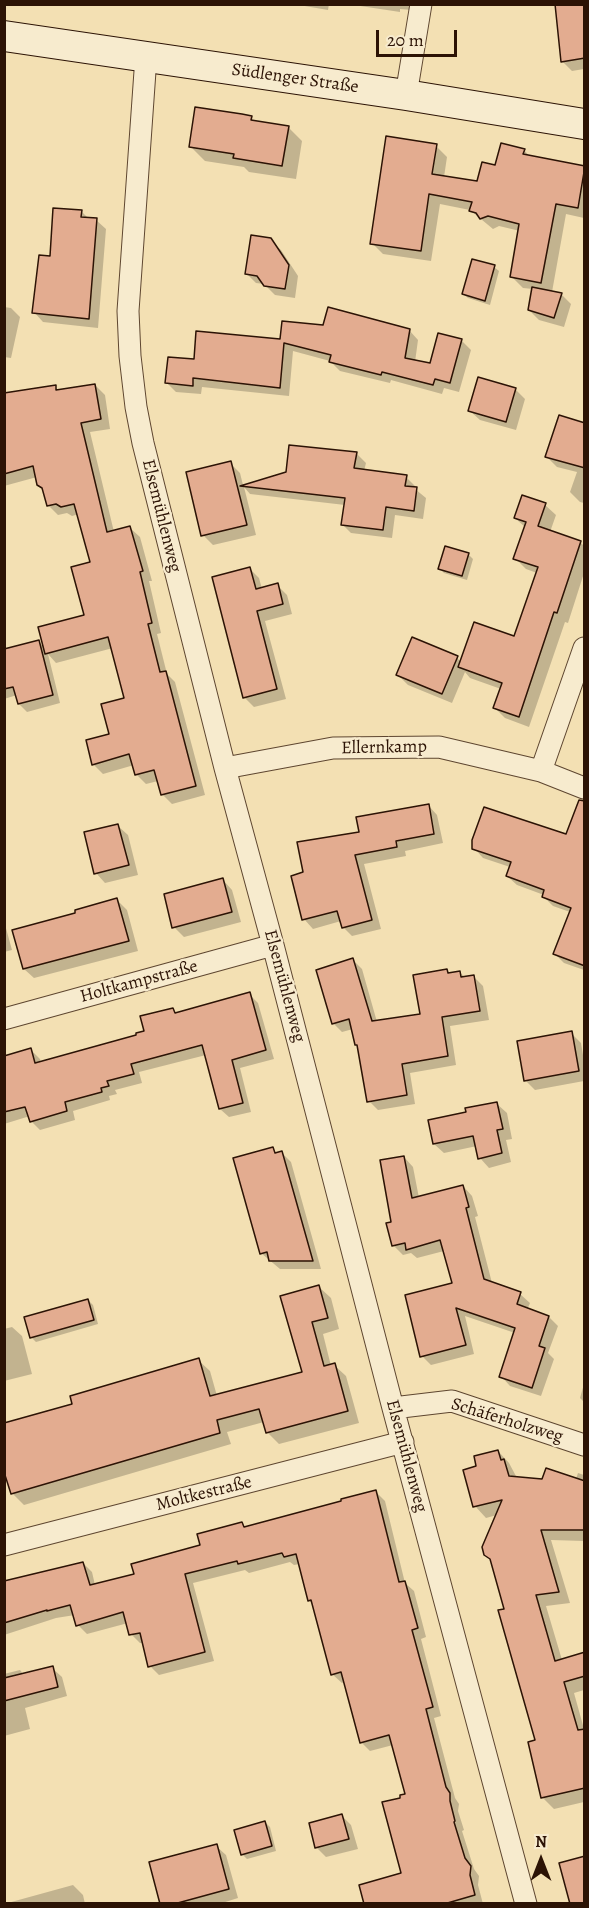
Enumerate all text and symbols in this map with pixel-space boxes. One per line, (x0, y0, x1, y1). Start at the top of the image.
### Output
scale bar (379, 18, 460, 56)
text: 20 m (387, 28, 424, 52)
street label: Südlenger Straße (230, 59, 360, 99)
street label: Elsemühlenweg (136, 457, 186, 575)
street label: Ellernkamp (341, 736, 427, 760)
street label: Elsemühlenweg (259, 927, 309, 1045)
street label: Holtkampstraße (78, 956, 200, 1008)
street label: Schäferholzweg (448, 1394, 566, 1448)
street label: Elsemühlenweg (381, 1397, 431, 1515)
street label: Moltkestraße (154, 1472, 254, 1516)
north arrow (511, 1830, 571, 1890)
text: N (535, 1831, 547, 1853)

